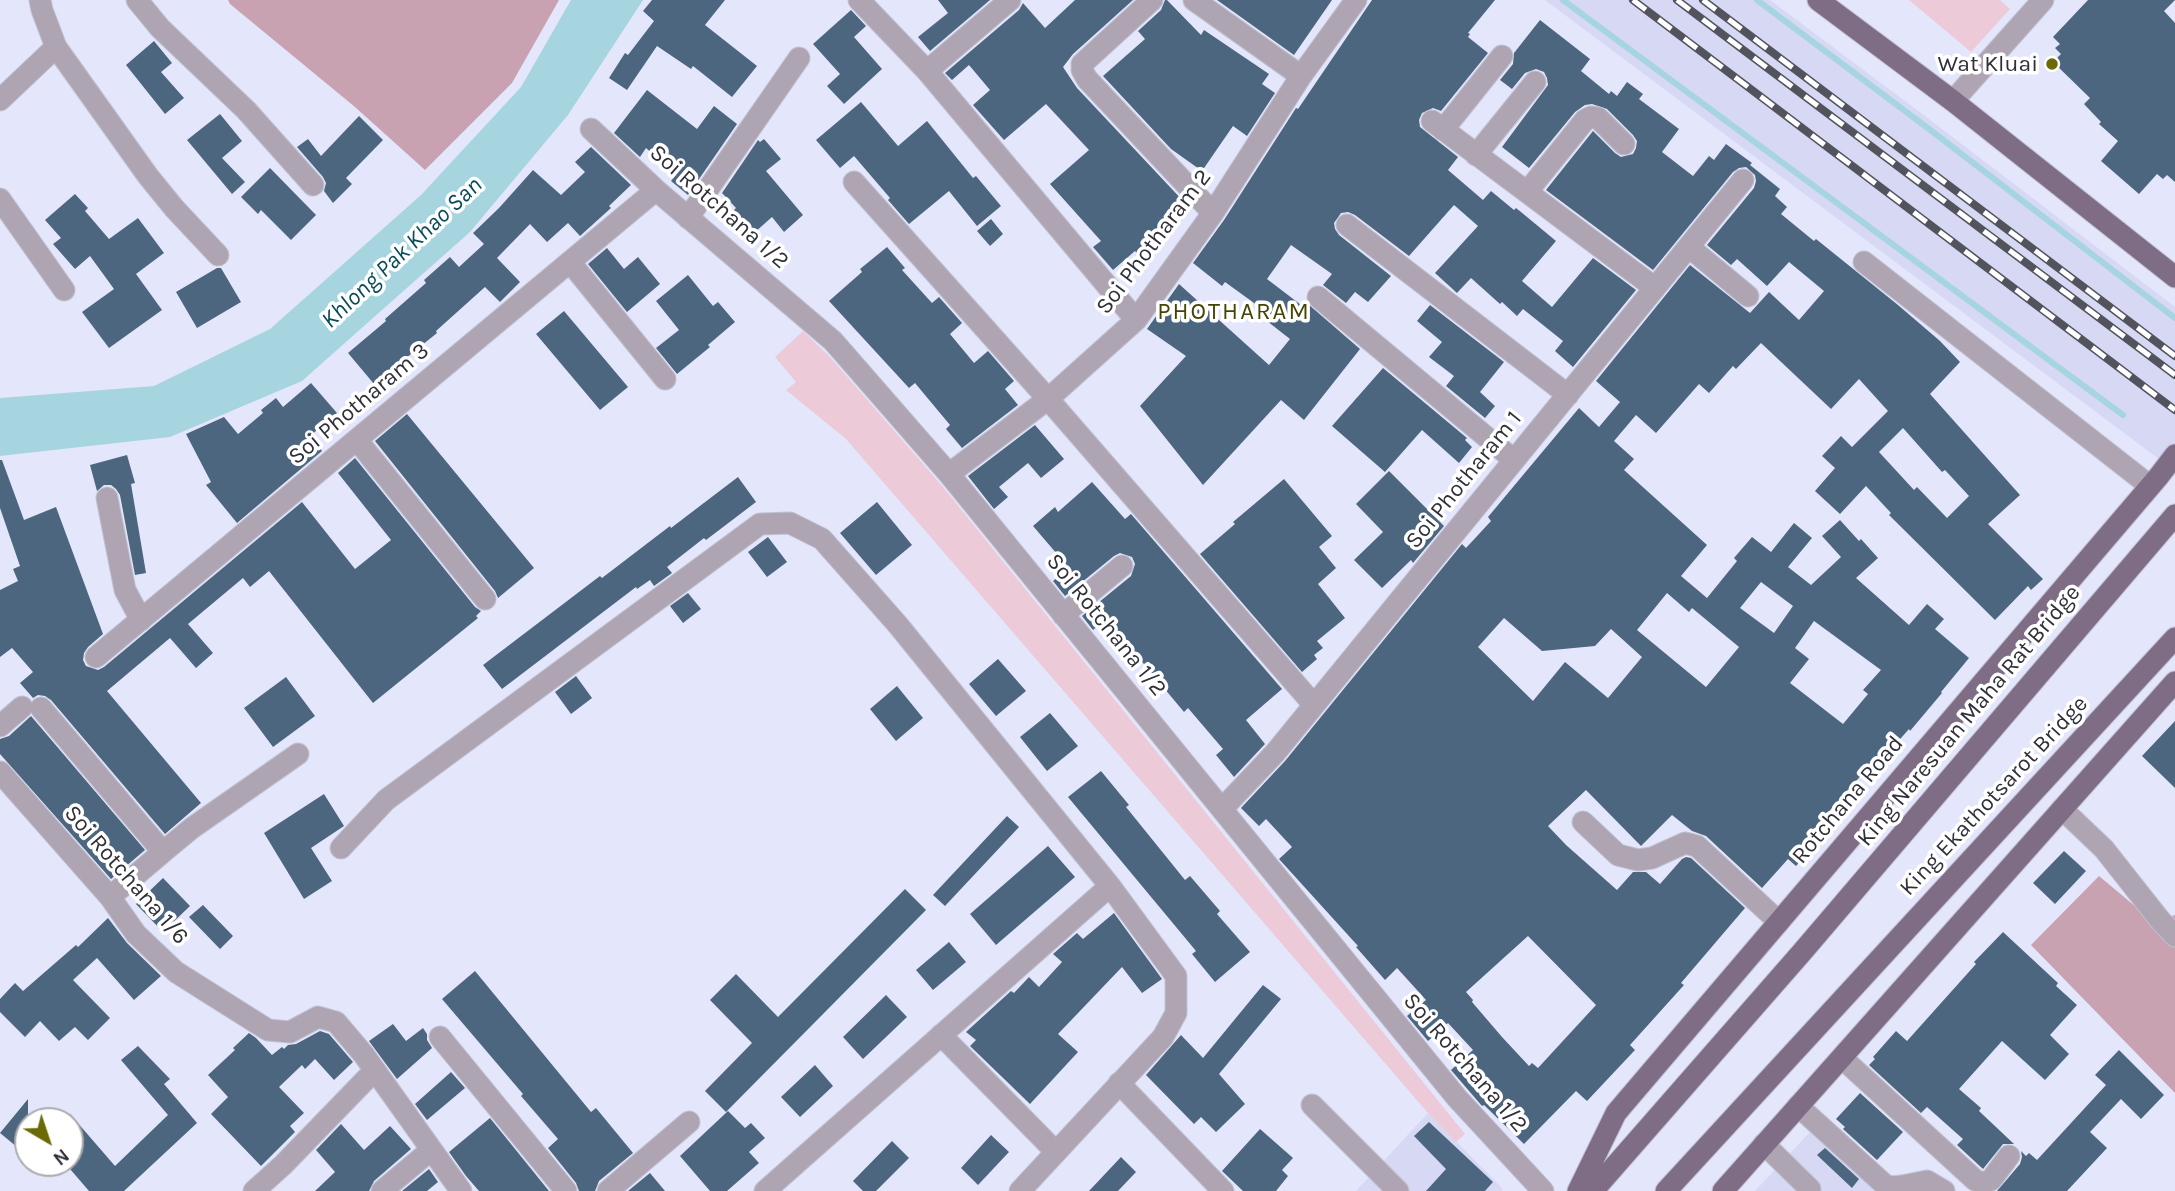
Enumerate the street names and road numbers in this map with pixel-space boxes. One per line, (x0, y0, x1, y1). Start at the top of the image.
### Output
street label: Soi Rotchana 1/2 (644, 139, 794, 275)
street label: Soi Photharam 2 (1090, 164, 1218, 320)
street label: Soi Photharam 3 (283, 337, 435, 471)
street label: Soi Photharam 1 (1400, 406, 1528, 554)
street label: Soi Rotchana 1/2 (1040, 548, 1172, 702)
street label: King Naresuan Maha Rat Bridge (1852, 580, 2086, 852)
street label: King Ekathotsarot Bridge (1894, 690, 2094, 902)
street label: Rotchana Road (1786, 730, 1910, 870)
street label: Soi Rotchana 1/6 (58, 800, 194, 950)
street label: Soi Rotchana 1/2 (1397, 988, 1533, 1138)

